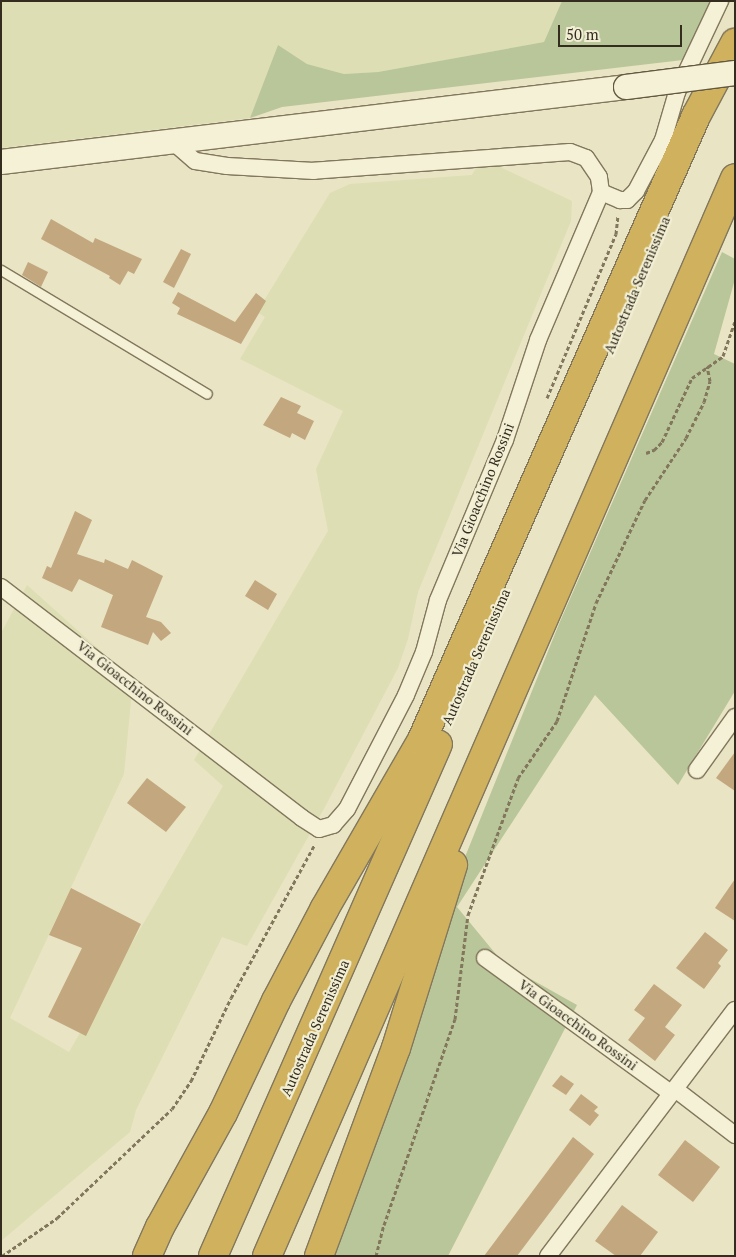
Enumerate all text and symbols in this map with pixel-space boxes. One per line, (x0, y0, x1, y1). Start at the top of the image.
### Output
scale bar (561, 15, 685, 47)
text: 50 m (566, 24, 599, 44)
street label: Autostrada Serenissima (600, 214, 674, 356)
street label: Via Gioacchino Rossini (448, 421, 518, 559)
street label: Autostrada Serenissima (438, 586, 514, 728)
street label: Via Gioacchino Rossini (74, 637, 196, 739)
street label: Autostrada Serenissima (277, 957, 353, 1099)
street label: Via Gioacchino Rossini (515, 976, 641, 1074)

